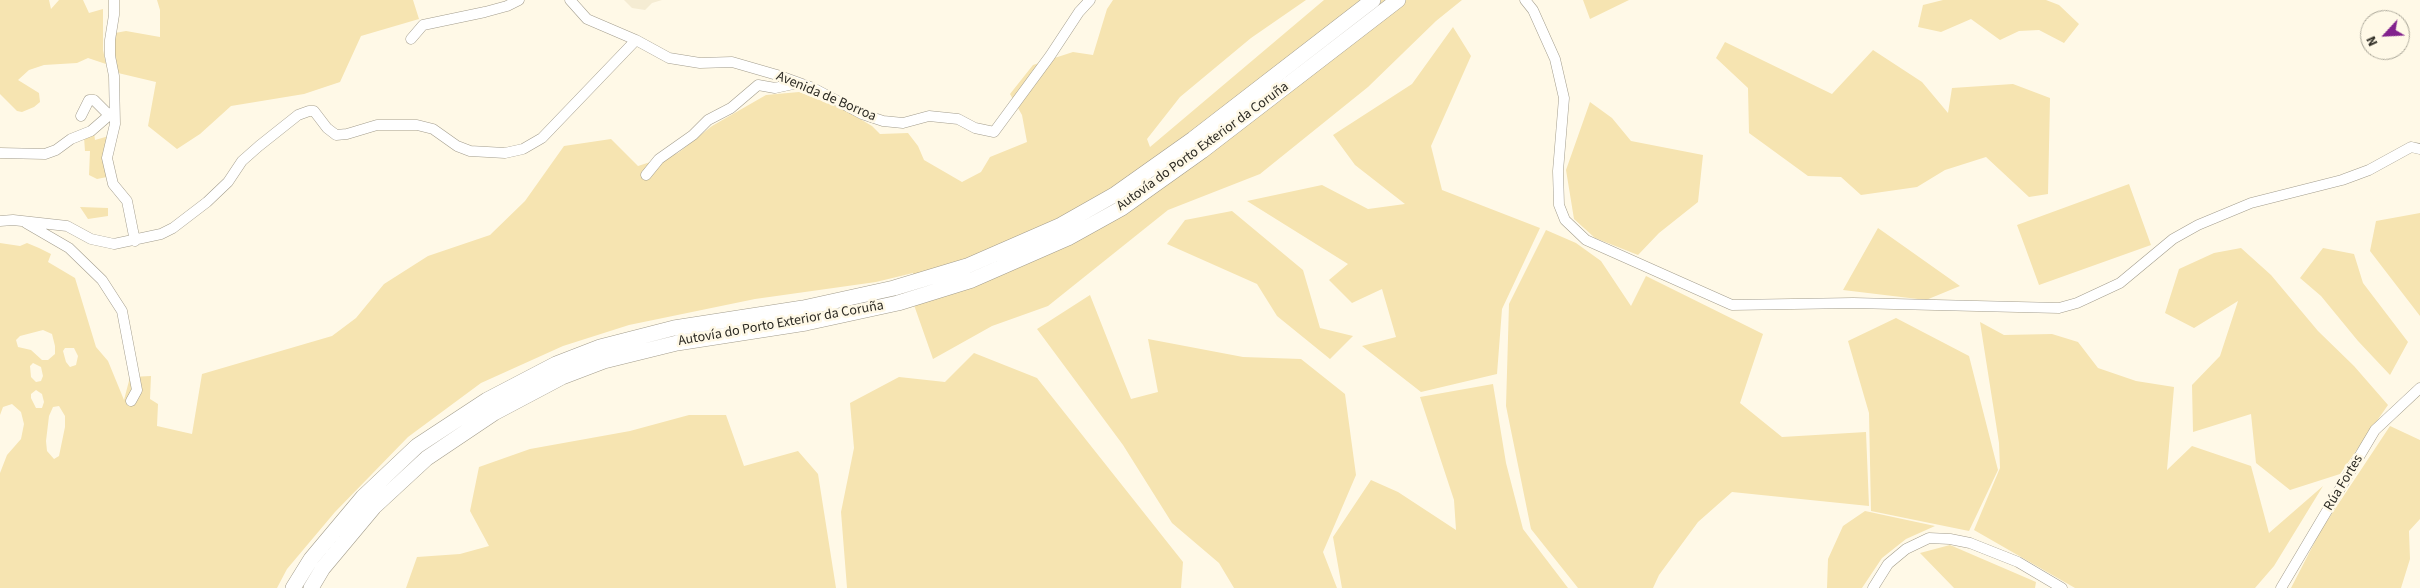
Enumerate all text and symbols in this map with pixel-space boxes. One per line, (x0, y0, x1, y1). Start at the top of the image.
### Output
north arrow (2360, 10, 2410, 60)
text: N (2361, 32, 2383, 49)
street label: Avenida de Borroa (773, 68, 879, 126)
street label: Autovía do Porto Exterior da Coruña (1114, 79, 1292, 215)
street label: Autovía do Porto Exterior da Coruña (677, 298, 885, 350)
street label: Rúa Fortes (2321, 452, 2367, 514)

